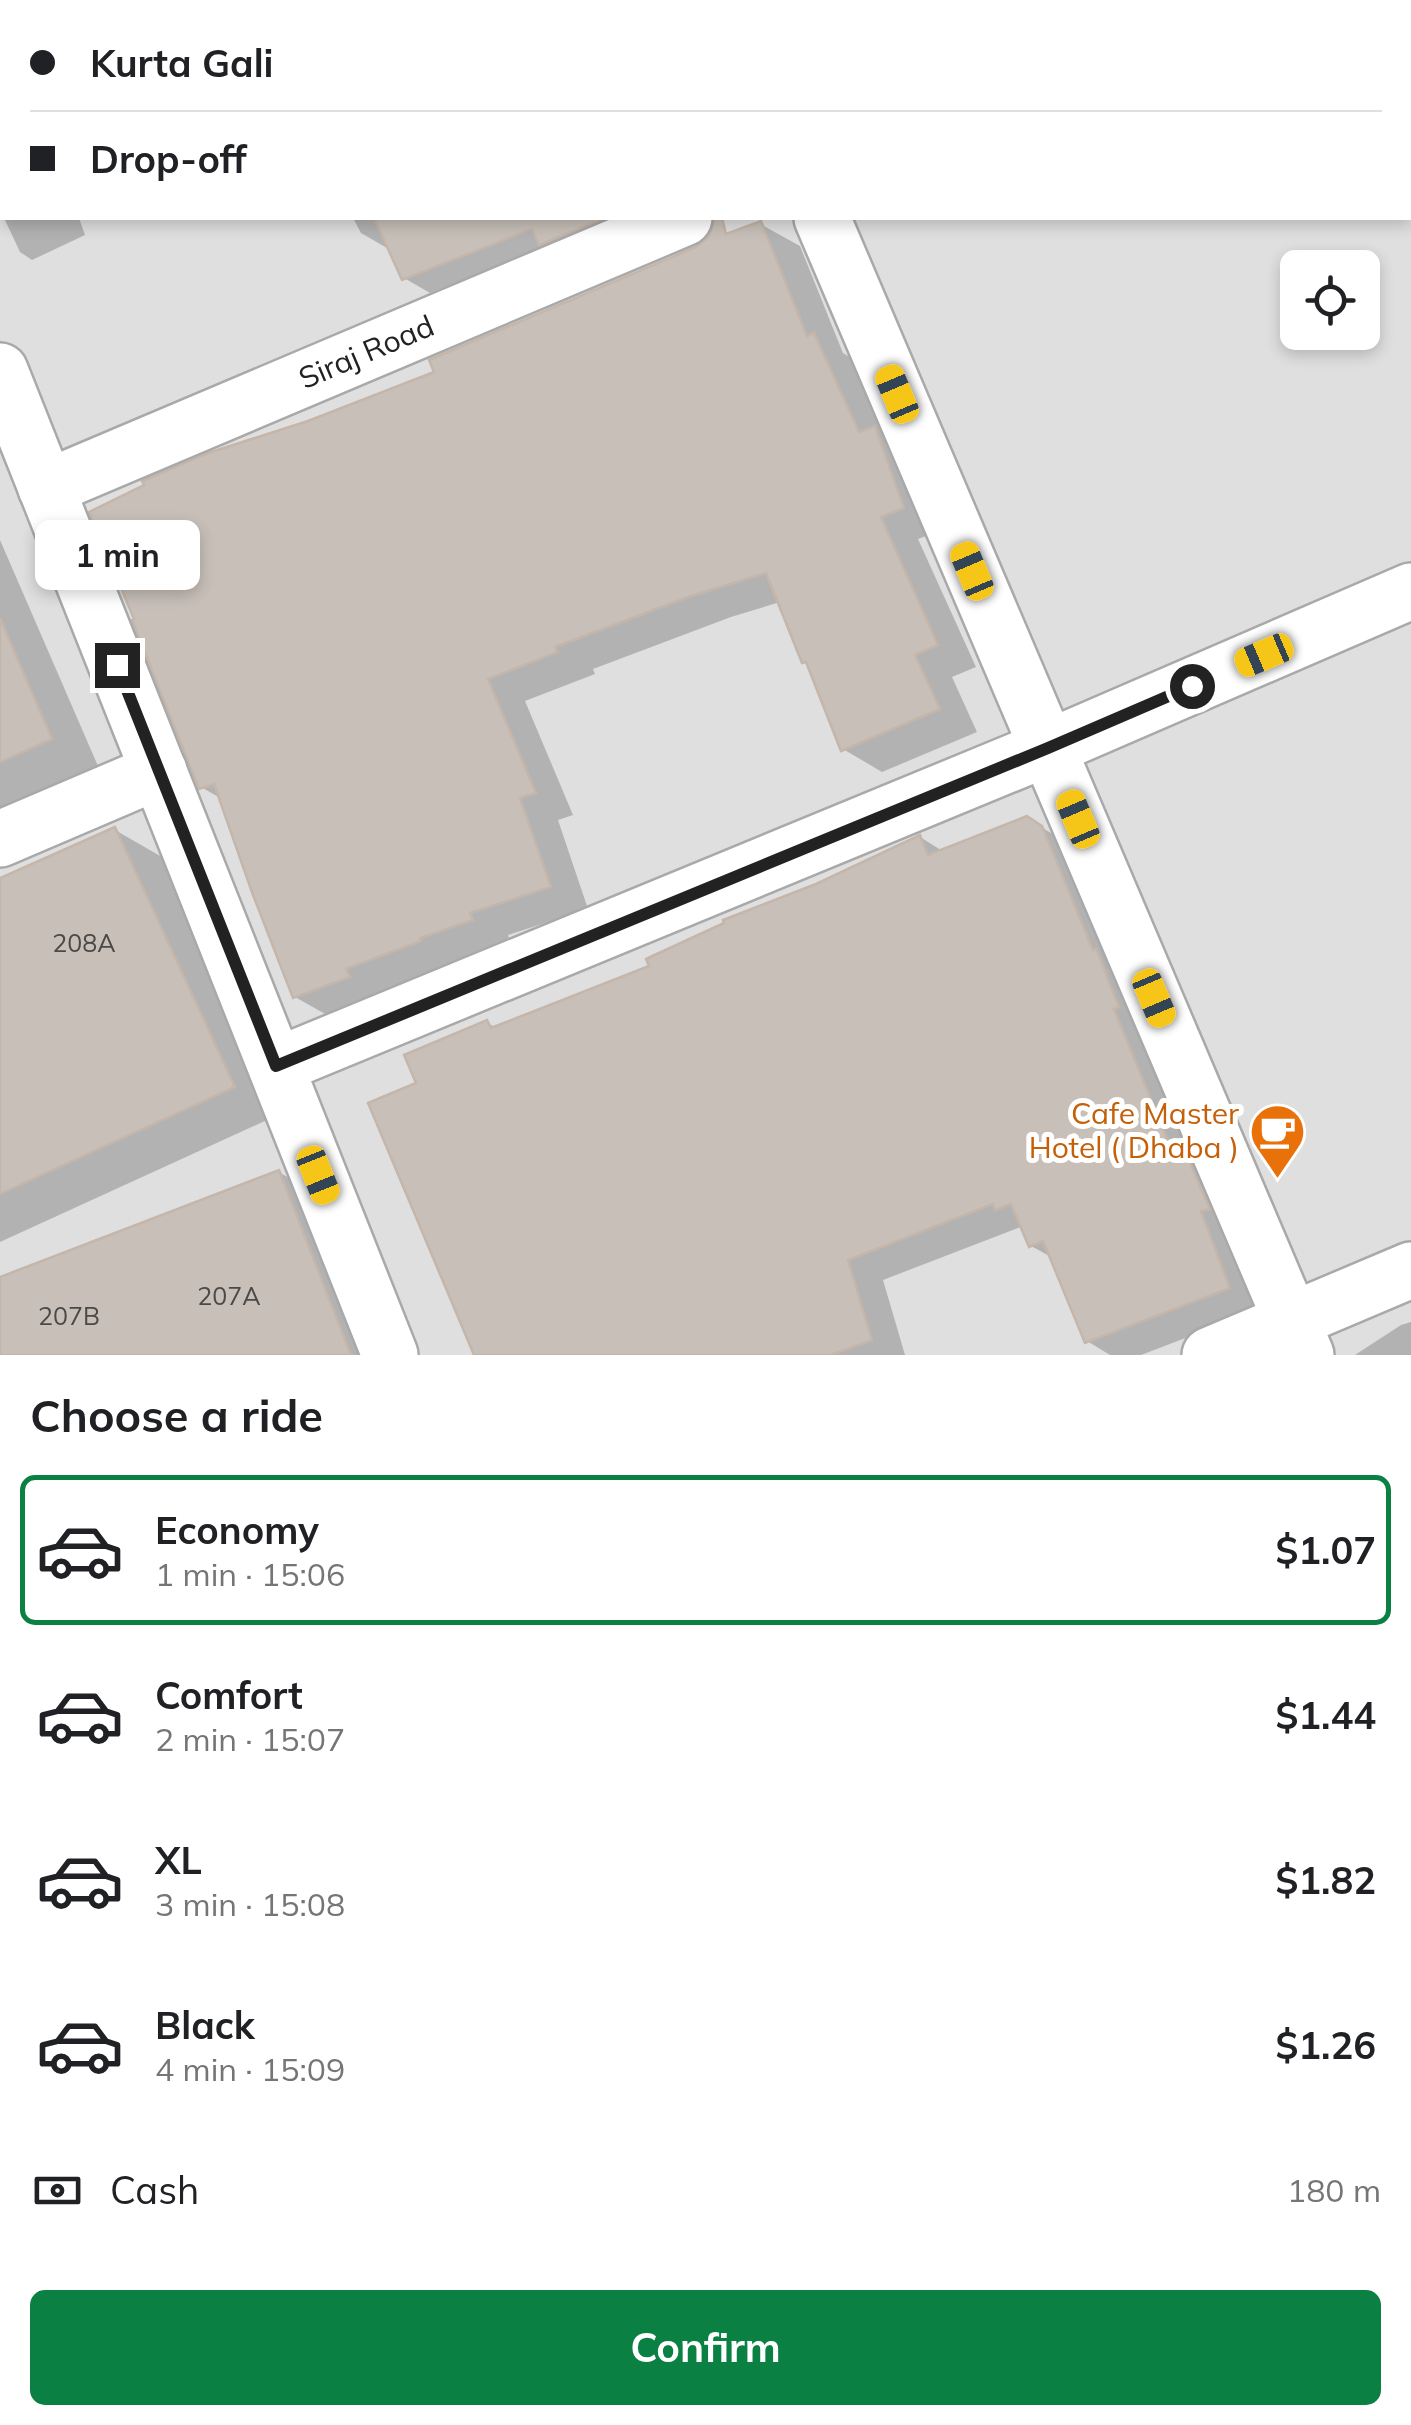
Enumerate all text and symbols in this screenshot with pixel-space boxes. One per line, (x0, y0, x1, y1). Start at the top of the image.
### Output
text: Kurta Gali (90, 39, 273, 87)
text: Drop-off (90, 135, 247, 183)
map controls (1280, 250, 1380, 350)
button: locate (1280, 250, 1380, 350)
street label: Siraj Road (293, 306, 439, 397)
car (871, 361, 923, 427)
callout: 1 min (34, 520, 200, 590)
text: 1 min (75, 535, 160, 575)
car (946, 538, 998, 604)
car (1231, 629, 1297, 681)
route end (95, 643, 140, 688)
route start (1170, 664, 1215, 709)
car (1052, 786, 1104, 852)
house number: 208A (52, 927, 116, 958)
car (1128, 965, 1180, 1031)
place label: Cafe Master Hotel ( Dhaba ) (1029, 1094, 1239, 1166)
cafe icon: Cafe Master Hotel ( Dhaba ) (1248, 1101, 1308, 1180)
car (293, 1142, 343, 1208)
house number: 207A (197, 1280, 261, 1311)
house number: 207B (38, 1300, 100, 1331)
text: Choose a ride (30, 1387, 323, 1443)
icon: car (35, 1505, 125, 1595)
text: Economy (155, 1506, 319, 1554)
text: $1.07 (1275, 1526, 1376, 1574)
text: 1 min · 15:06 (155, 1554, 345, 1594)
icon: car (35, 1670, 125, 1760)
text: Comfort (155, 1671, 303, 1719)
text: $1.44 (1275, 1691, 1376, 1739)
text: 2 min · 15:07 (155, 1719, 345, 1759)
icon: car (35, 1835, 125, 1925)
text: XL (155, 1836, 202, 1884)
text: $1.82 (1275, 1856, 1376, 1904)
text: 3 min · 15:08 (155, 1884, 345, 1924)
icon: car (35, 2000, 125, 2090)
text: Black (155, 2001, 255, 2049)
text: $1.26 (1275, 2021, 1376, 2069)
text: 4 min · 15:09 (155, 2049, 345, 2089)
icon: cash (30, 2163, 85, 2218)
text: Cash (110, 2166, 199, 2214)
text: 180 m (1287, 2170, 1381, 2210)
button: Confirm (30, 2290, 1381, 2405)

